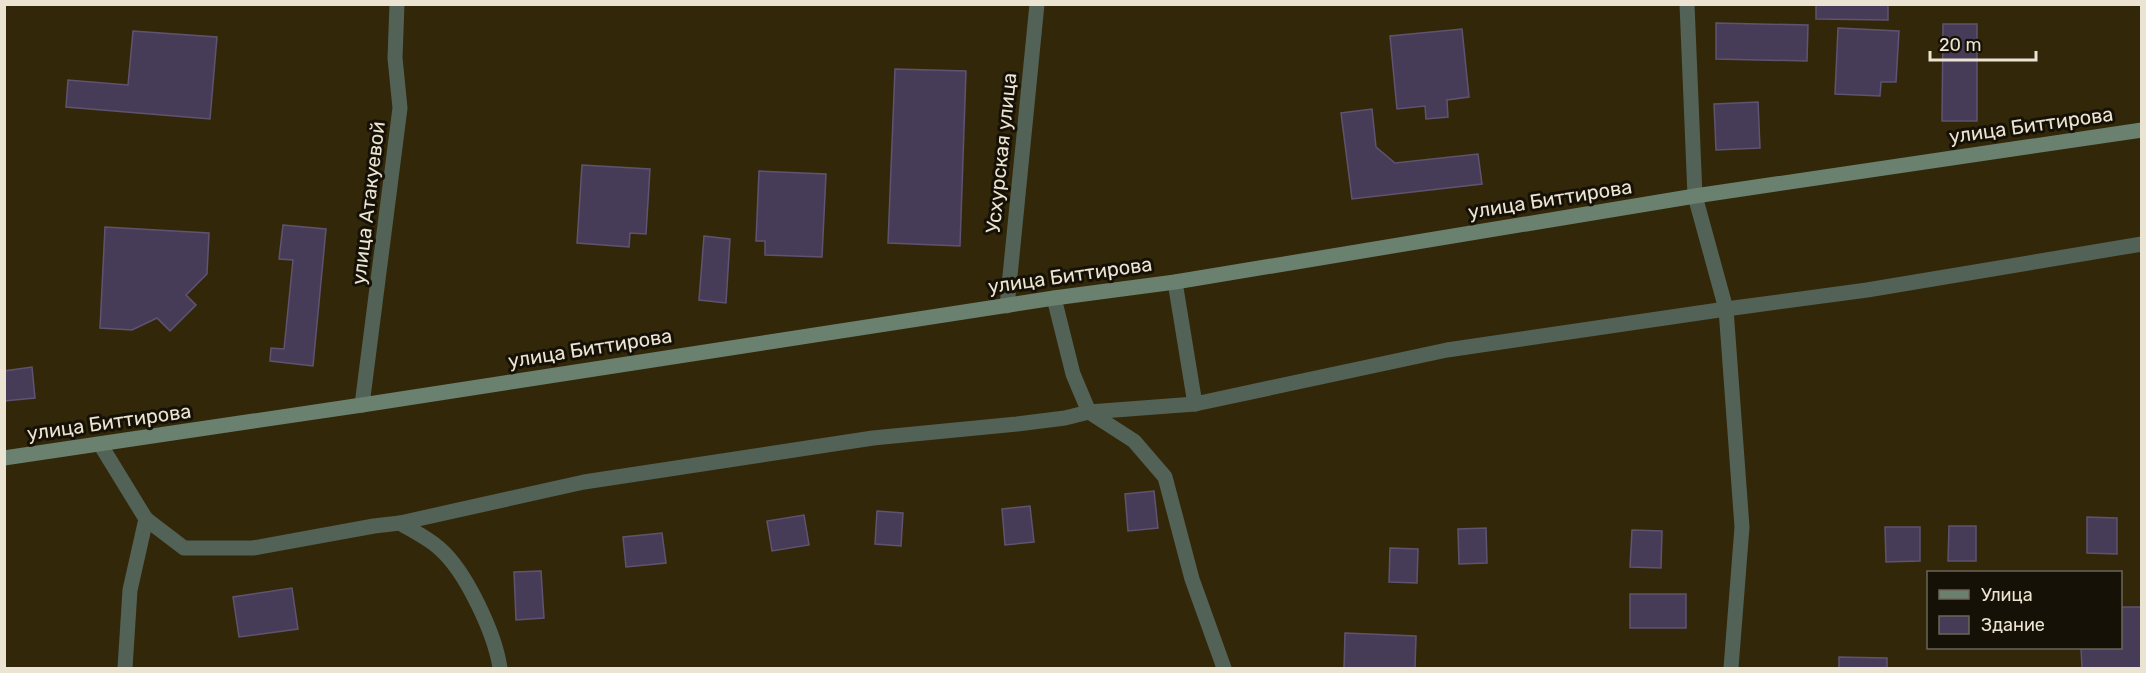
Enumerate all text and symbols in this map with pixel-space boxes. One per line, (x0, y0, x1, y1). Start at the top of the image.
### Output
scale bar (1930, 24, 2036, 62)
text: 20 m (1939, 34, 1981, 56)
street label: Усхурская улица (981, 72, 1021, 234)
street label: улица Биттирова (1947, 102, 2115, 148)
street label: улица Атакуевой (346, 120, 390, 286)
street label: улица Биттирова (1466, 174, 1634, 224)
street label: улица Биттирова (986, 252, 1154, 298)
street label: улица Биттирова (506, 323, 674, 373)
street label: улица Биттирова (25, 399, 193, 445)
legend (1927, 571, 2122, 649)
text: Улица (1981, 584, 2033, 606)
text: Здание (1981, 614, 2045, 636)

